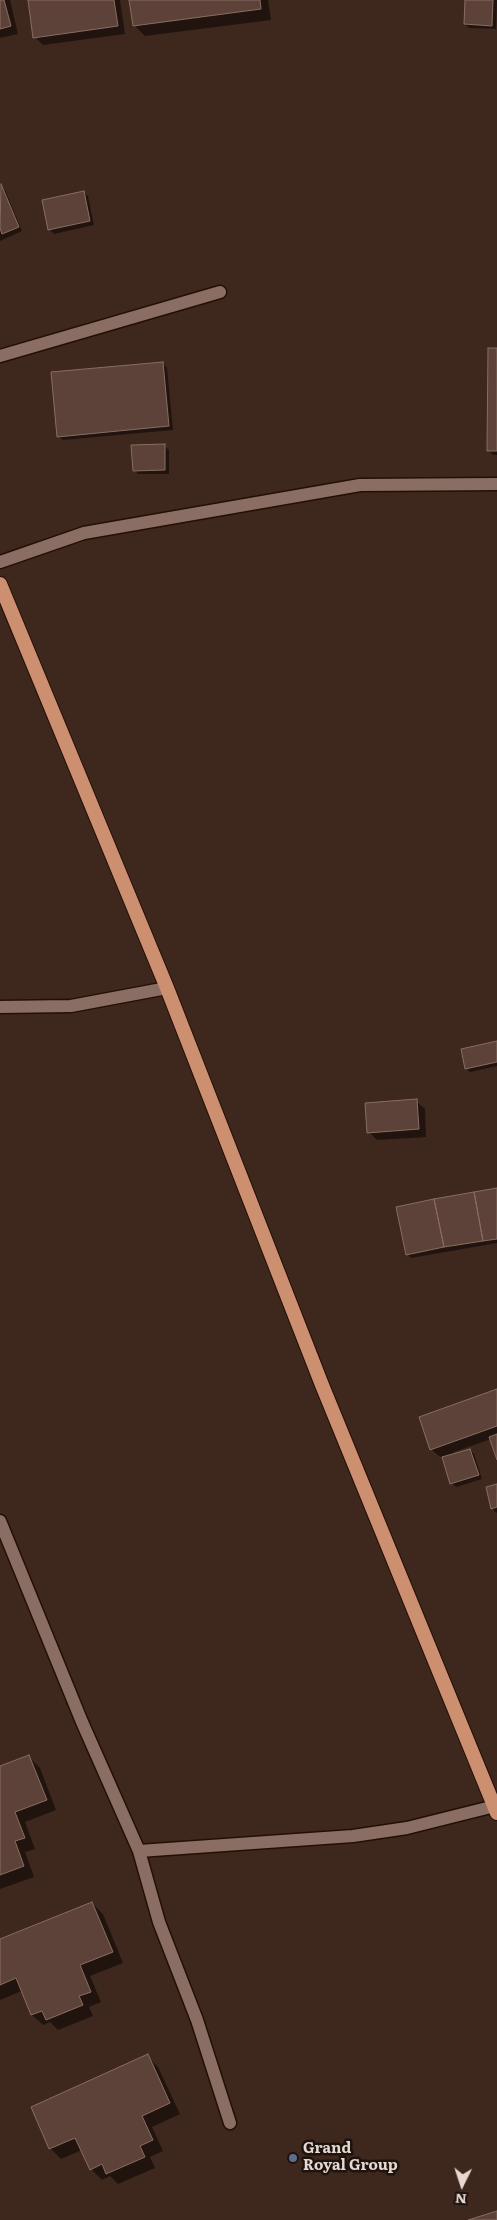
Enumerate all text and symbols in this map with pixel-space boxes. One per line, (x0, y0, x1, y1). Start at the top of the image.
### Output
place label: Grand Royal Group (303, 2140, 398, 2175)
marker: Grand Royal Group (287, 2152, 299, 2164)
north arrow (437, 2160, 487, 2210)
text: N (454, 2190, 468, 2210)

